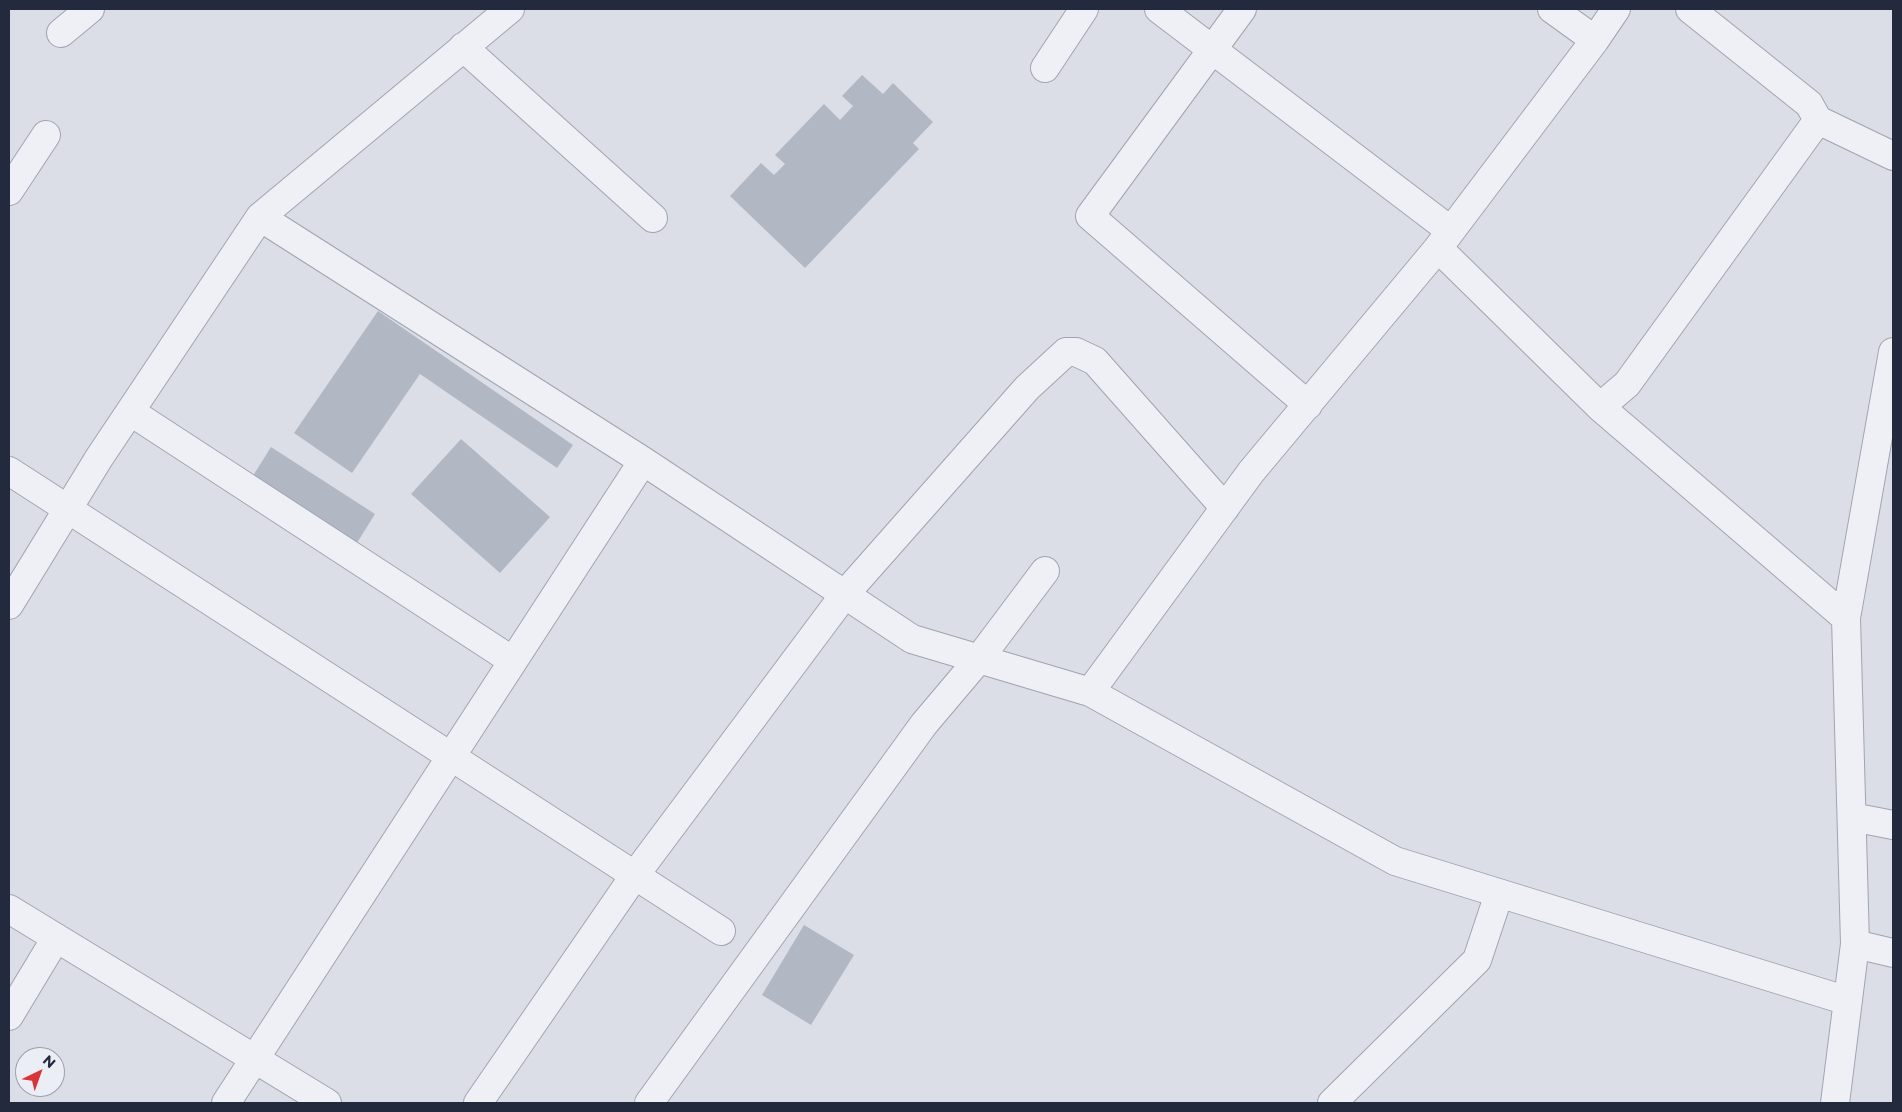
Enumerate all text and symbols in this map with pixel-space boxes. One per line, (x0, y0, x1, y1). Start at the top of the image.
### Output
north arrow (15, 1047, 65, 1097)
text: N (39, 1051, 60, 1072)

